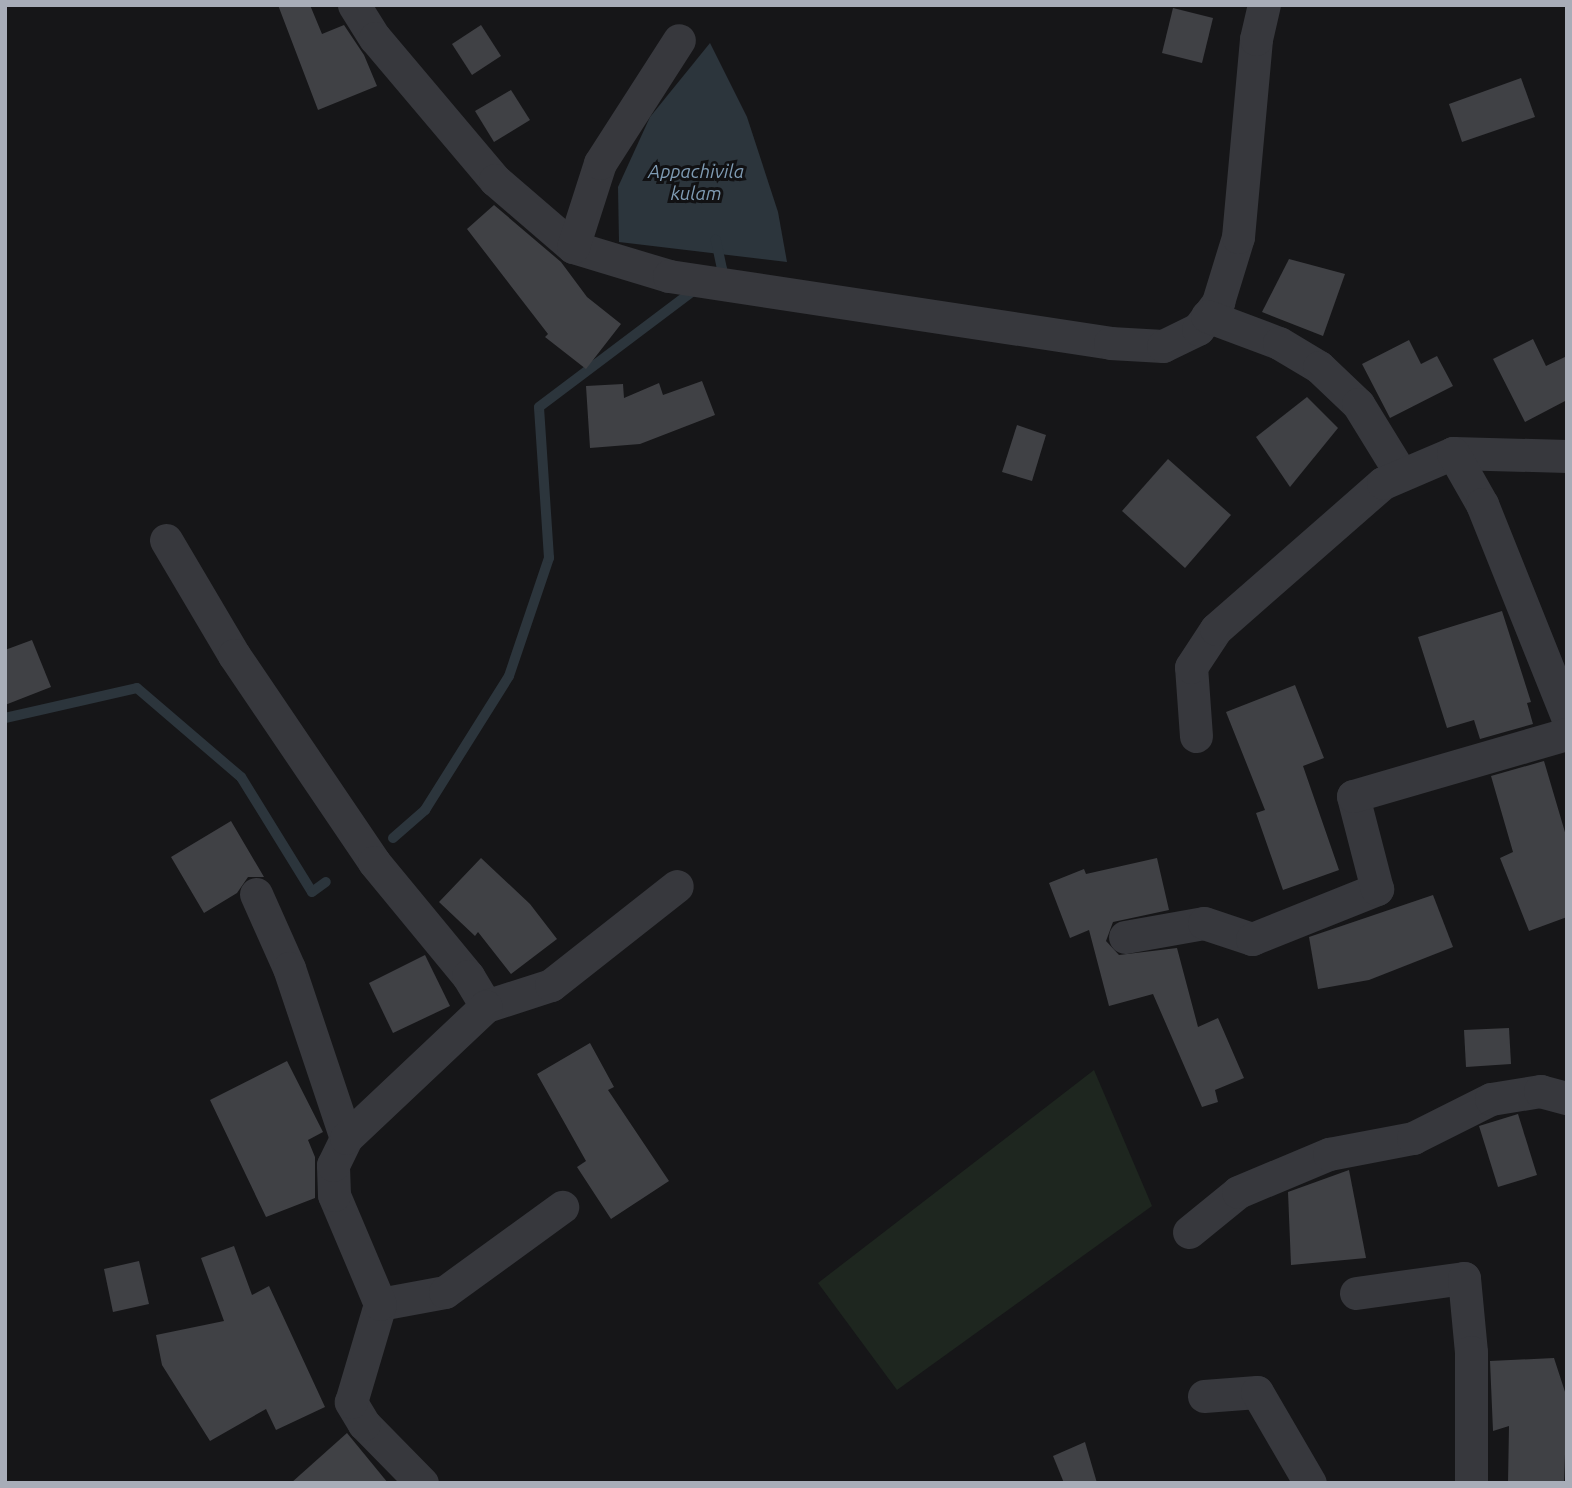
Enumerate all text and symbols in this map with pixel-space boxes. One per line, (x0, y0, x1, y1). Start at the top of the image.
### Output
water label: Appachivila kulam (648, 161, 744, 205)

